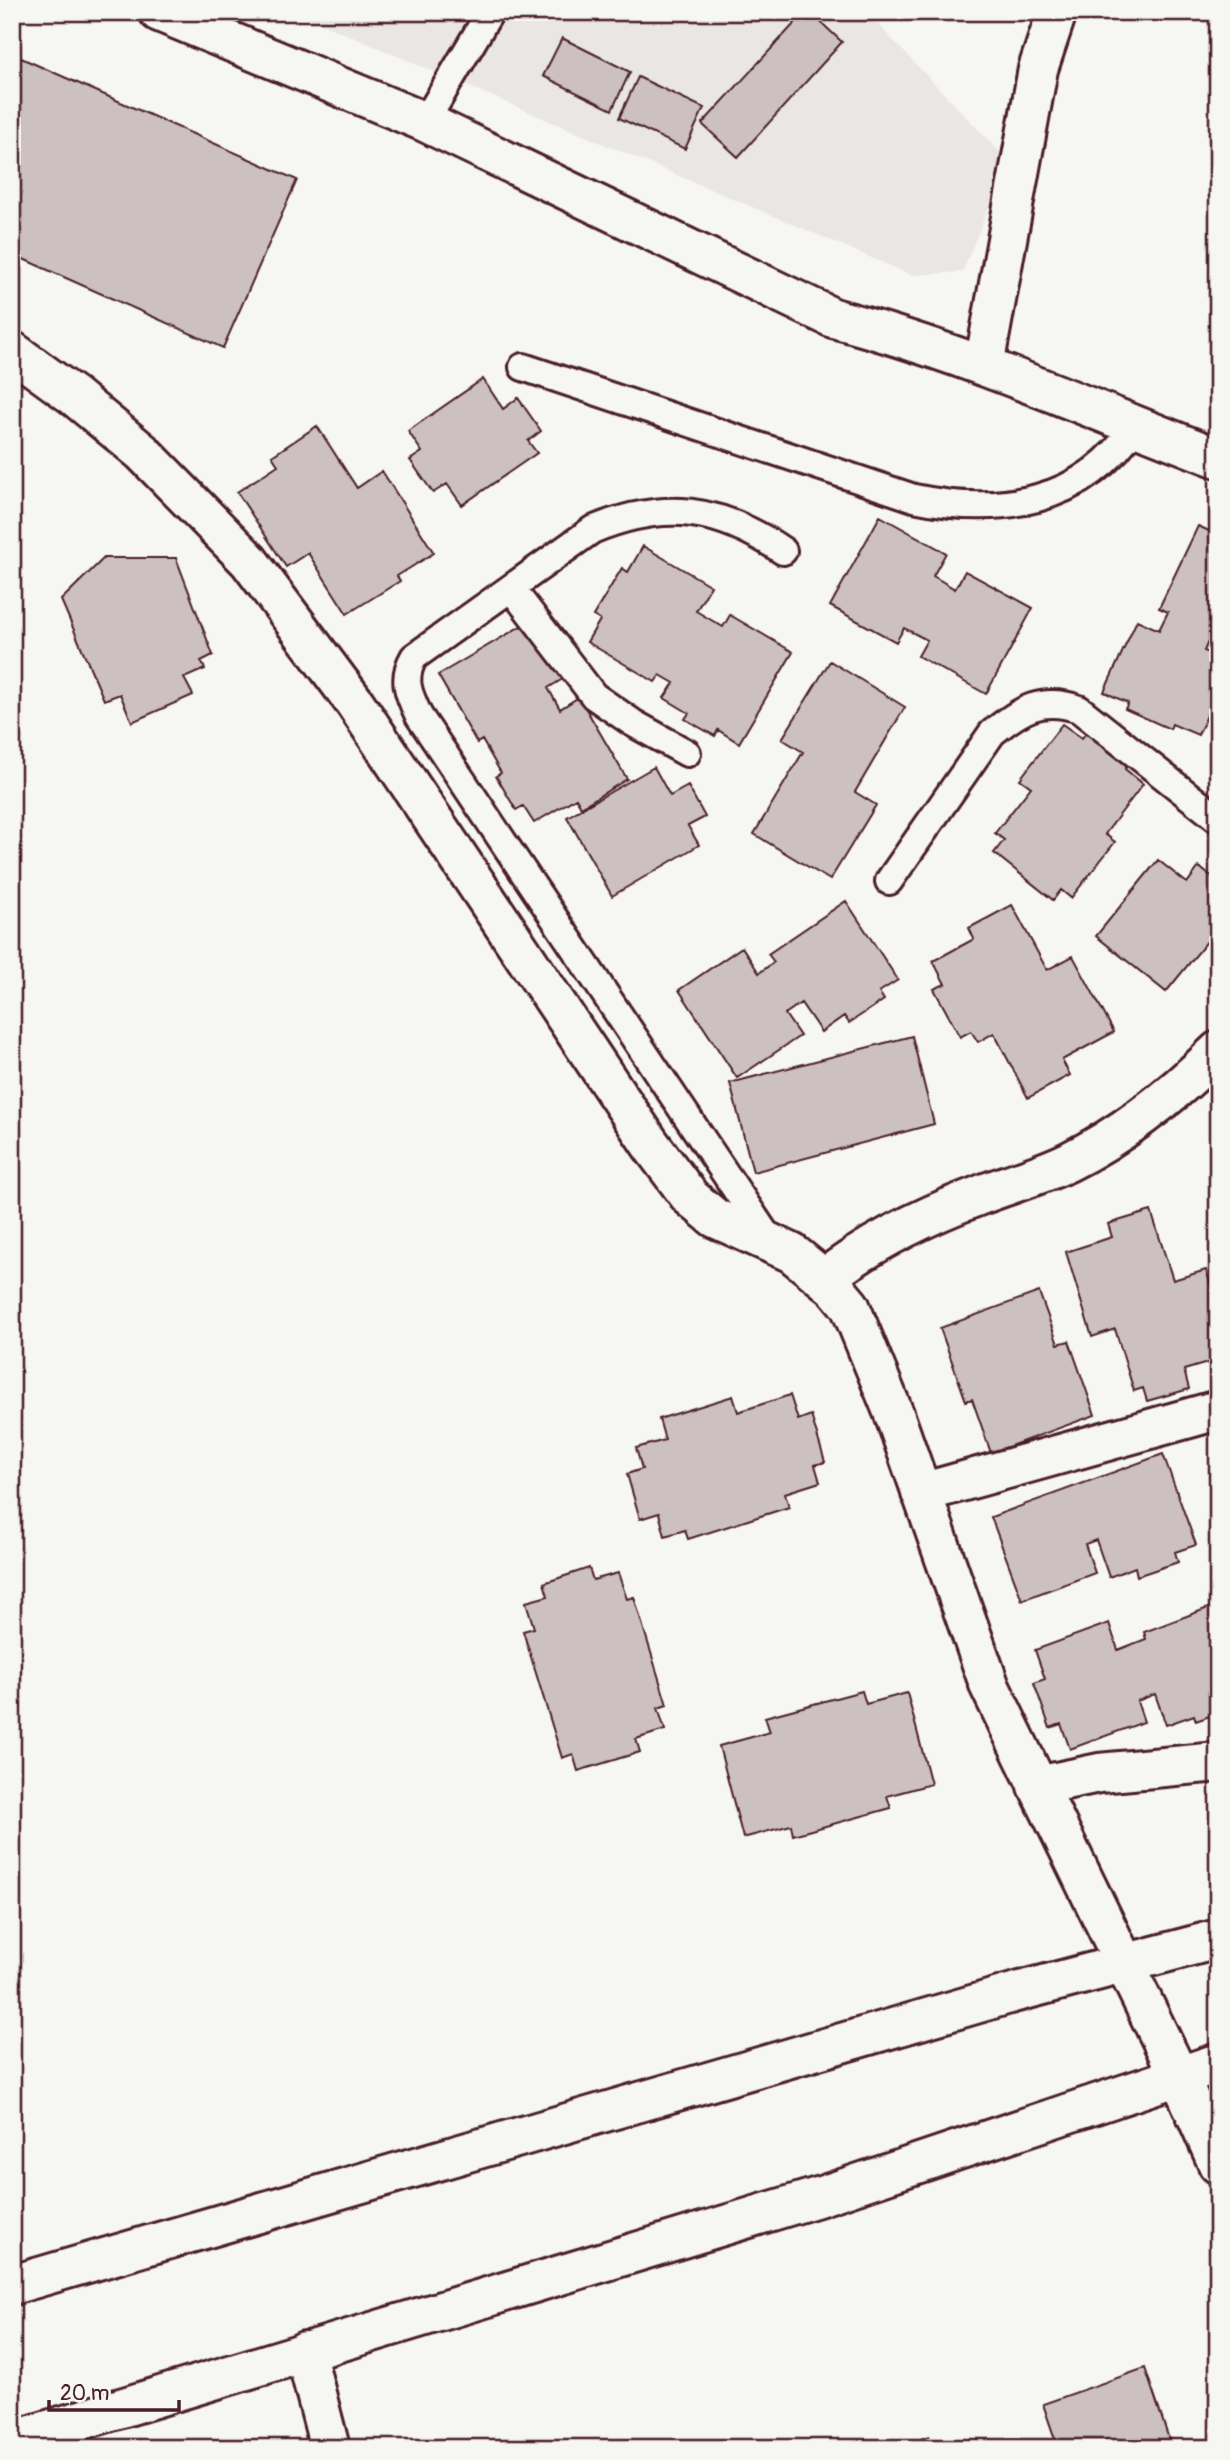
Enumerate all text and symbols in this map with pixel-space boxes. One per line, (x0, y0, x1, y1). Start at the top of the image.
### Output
scale bar (49, 2369, 178, 2413)
text: 20 m (60, 2380, 109, 2407)

